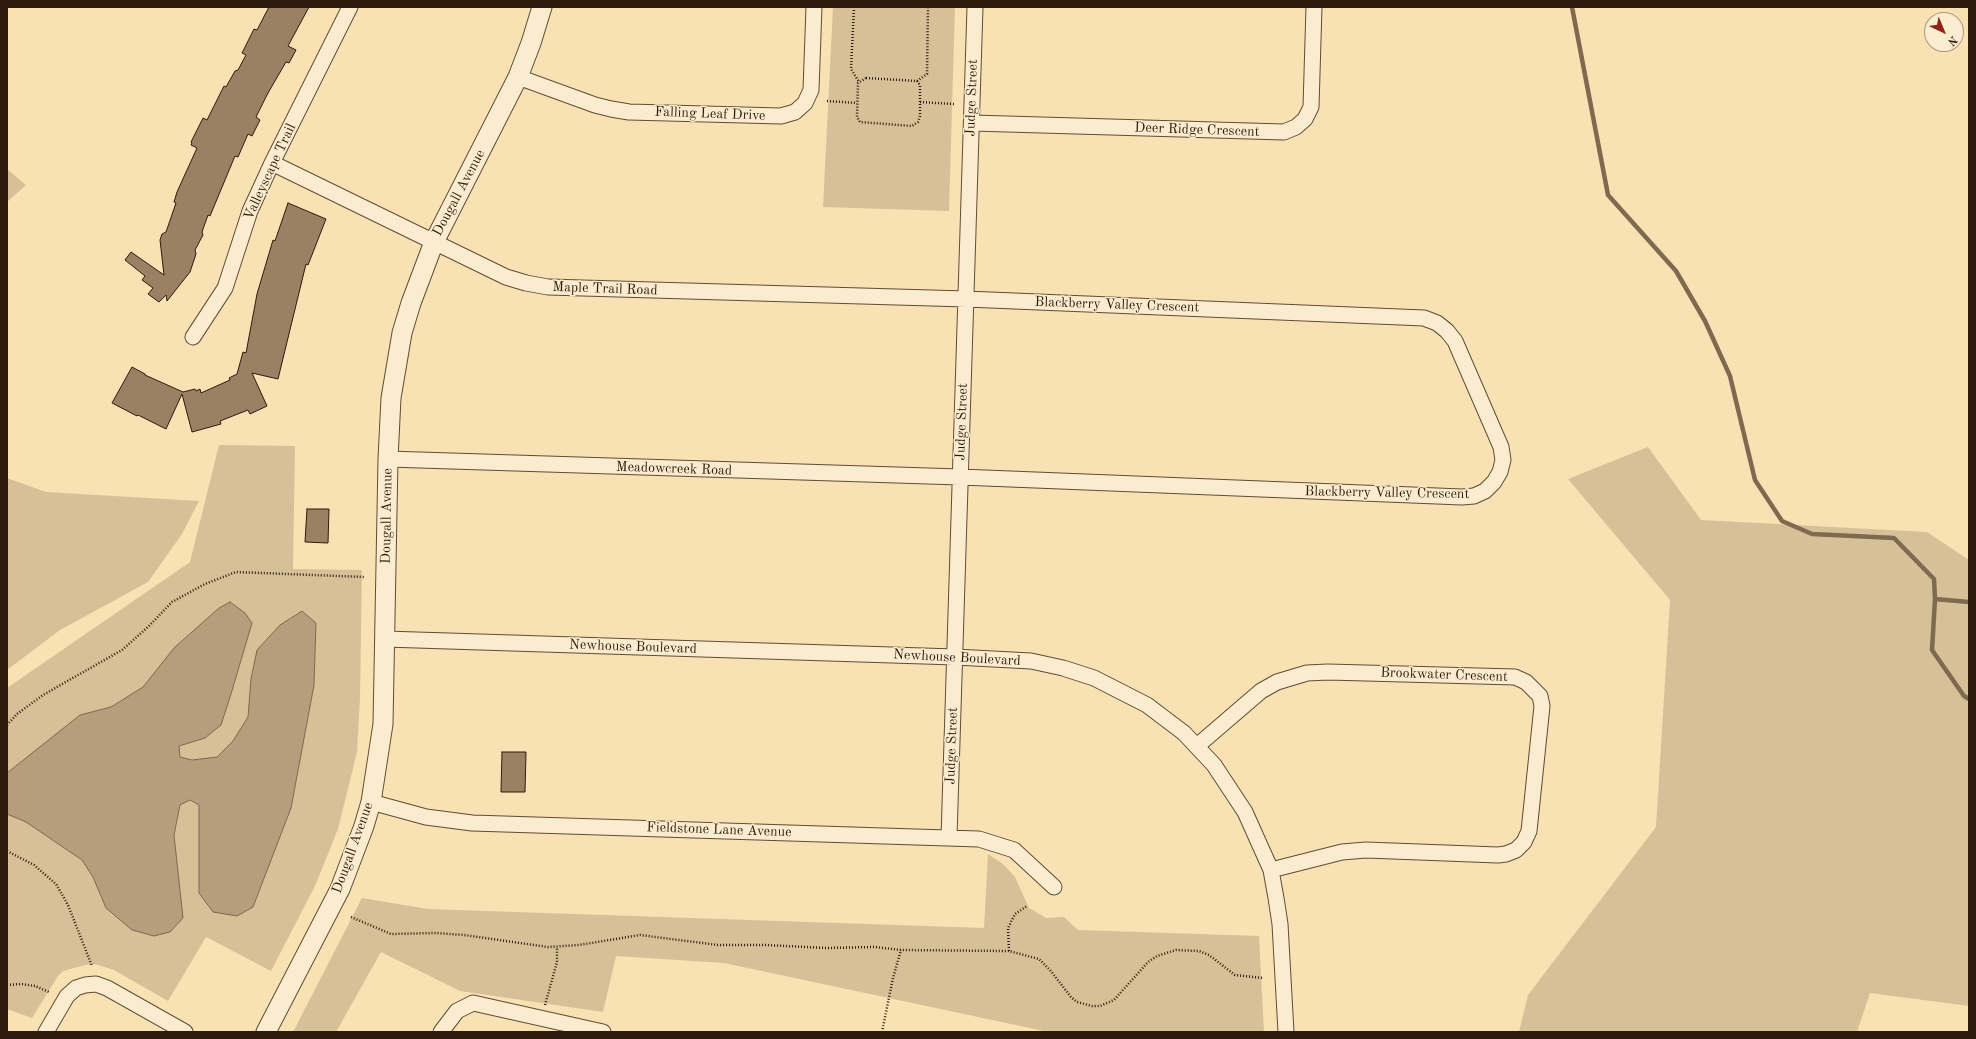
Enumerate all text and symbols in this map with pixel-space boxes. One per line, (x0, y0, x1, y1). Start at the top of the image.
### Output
north arrow (1924, 12, 1964, 52)
text: N (1945, 33, 1959, 47)
street label: Judge Street (962, 59, 982, 137)
street label: Falling Leaf Drive (654, 104, 766, 124)
street label: Deer Ridge Crescent (1134, 119, 1260, 141)
street label: Valleyscape Trail (240, 121, 300, 223)
street label: Dougall Avenue (429, 147, 489, 239)
street label: Maple Trail Road (552, 279, 658, 299)
street label: Blackberry Valley Crescent (1034, 294, 1200, 316)
street label: Judge Street (952, 383, 972, 461)
street label: Meadowcreek Road (616, 459, 732, 479)
street label: Dougall Avenue (378, 468, 396, 564)
street label: Blackberry Valley Crescent (1304, 483, 1470, 503)
street label: Newhouse Boulevard (569, 636, 697, 658)
street label: Newhouse Boulevard (893, 646, 1021, 670)
street label: Brookwater Crescent (1380, 664, 1508, 686)
street label: Judge Street (942, 707, 962, 785)
street label: Dougall Avenue (329, 800, 377, 896)
street label: Fieldstone Lane Avenue (646, 819, 792, 841)

